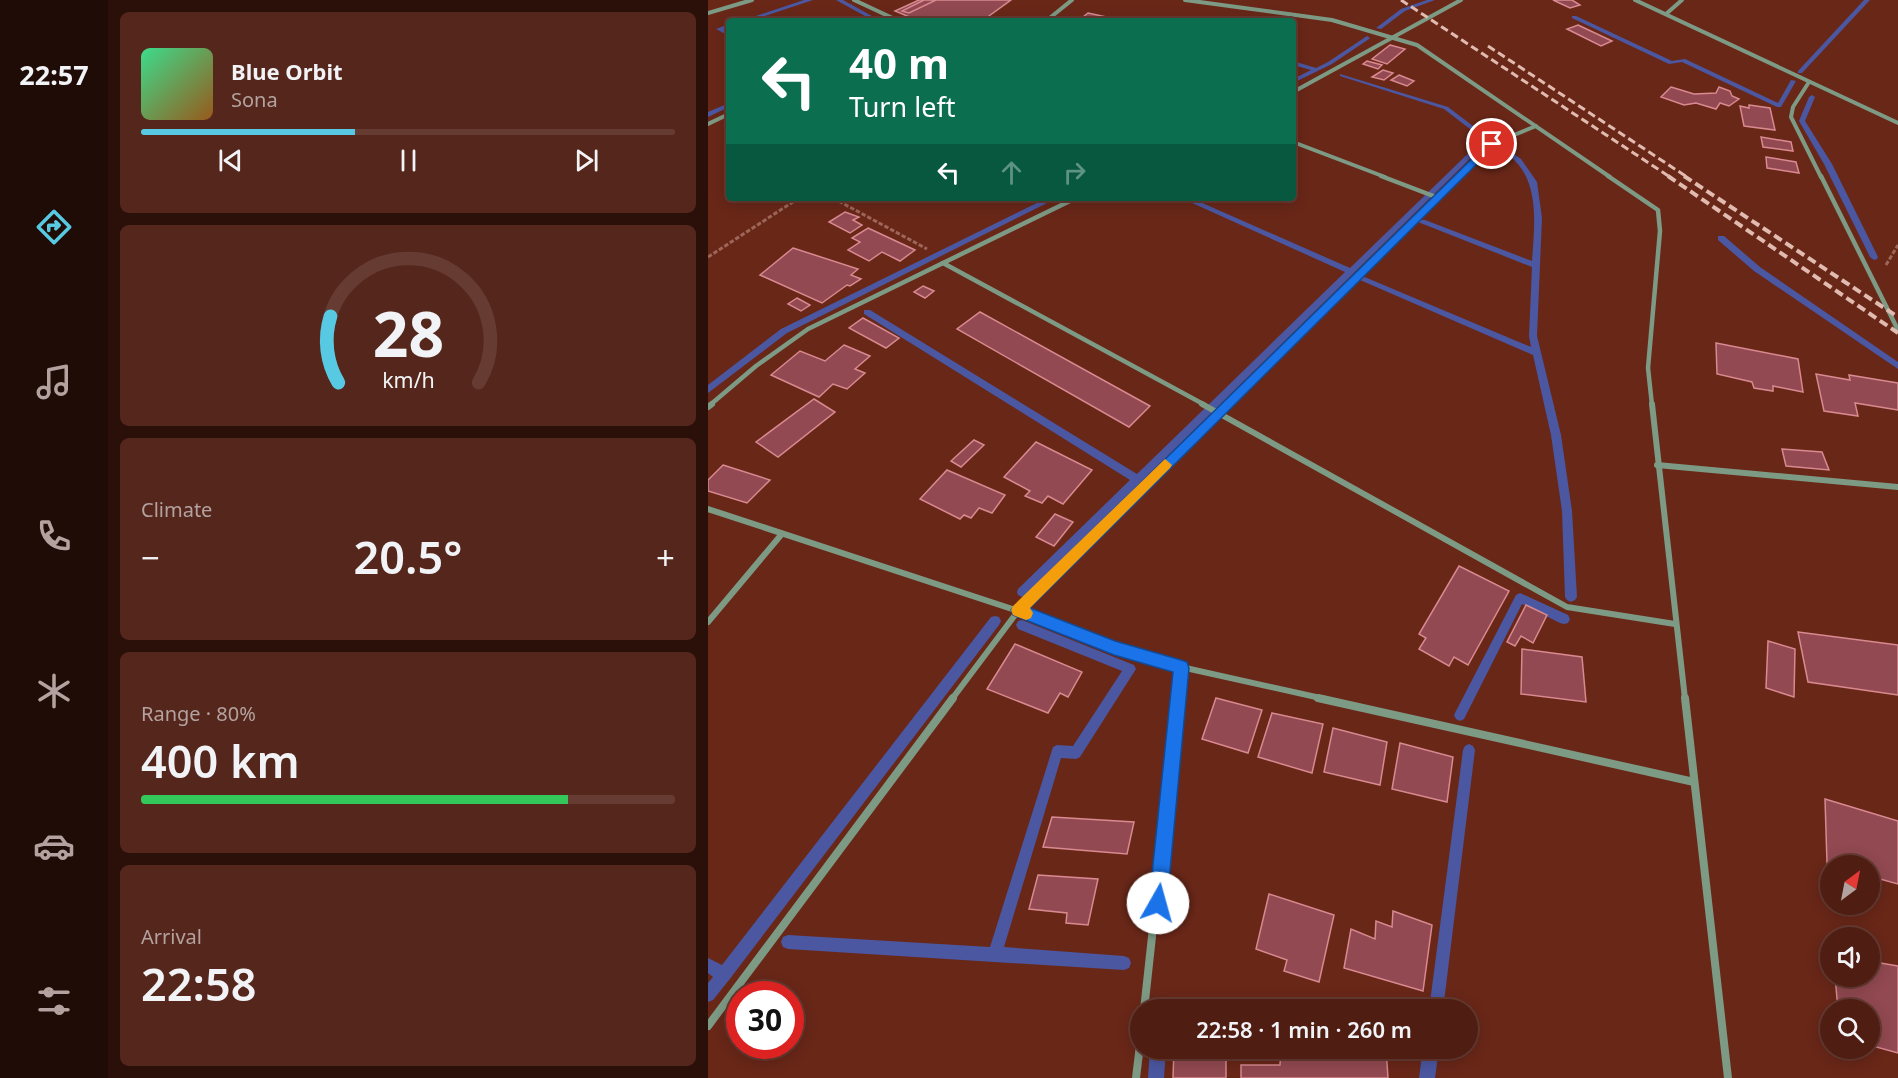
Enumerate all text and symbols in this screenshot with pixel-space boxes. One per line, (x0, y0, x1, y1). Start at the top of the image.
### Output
text: 40 m (849, 34, 949, 91)
icon: left (750, 42, 828, 120)
text: 22:57 (19, 56, 89, 93)
text: Blue Orbit (231, 56, 343, 86)
text: Sona (231, 86, 278, 113)
text: Turn left (849, 88, 955, 125)
pin (1466, 118, 1517, 169)
icon: arrive (1475, 127, 1508, 160)
icon: previous (214, 144, 247, 177)
icon: pause (392, 144, 425, 177)
icon: next (570, 144, 603, 177)
icon: left (932, 156, 965, 189)
icon: ahead (995, 156, 1028, 189)
icon: right (1058, 156, 1091, 189)
icon: directions (33, 206, 75, 248)
text: 28 (372, 290, 444, 375)
icon: music (33, 361, 75, 403)
text: km/h (382, 365, 434, 394)
text: Climate (141, 496, 212, 523)
icon: phone (33, 515, 75, 557)
text: 20.5° (354, 526, 462, 587)
text: − (141, 535, 160, 580)
text: + (656, 535, 675, 580)
icon: climate (33, 670, 75, 712)
text: Range · 80% (141, 700, 256, 727)
text: 400 km (141, 730, 300, 791)
icon: car (33, 825, 75, 867)
north arrow (1820, 855, 1880, 915)
map controls (1820, 855, 1880, 1059)
position arrow (1126, 871, 1190, 935)
text: Arrival (141, 923, 202, 950)
button: sound (1820, 927, 1880, 987)
text: 22:58 (141, 953, 256, 1014)
icon: filters (33, 980, 75, 1022)
speed limit sign: 30 (726, 981, 804, 1059)
button: search (1820, 999, 1880, 1059)
text: 22:58 · 1 min · 260 m (1196, 1014, 1412, 1044)

